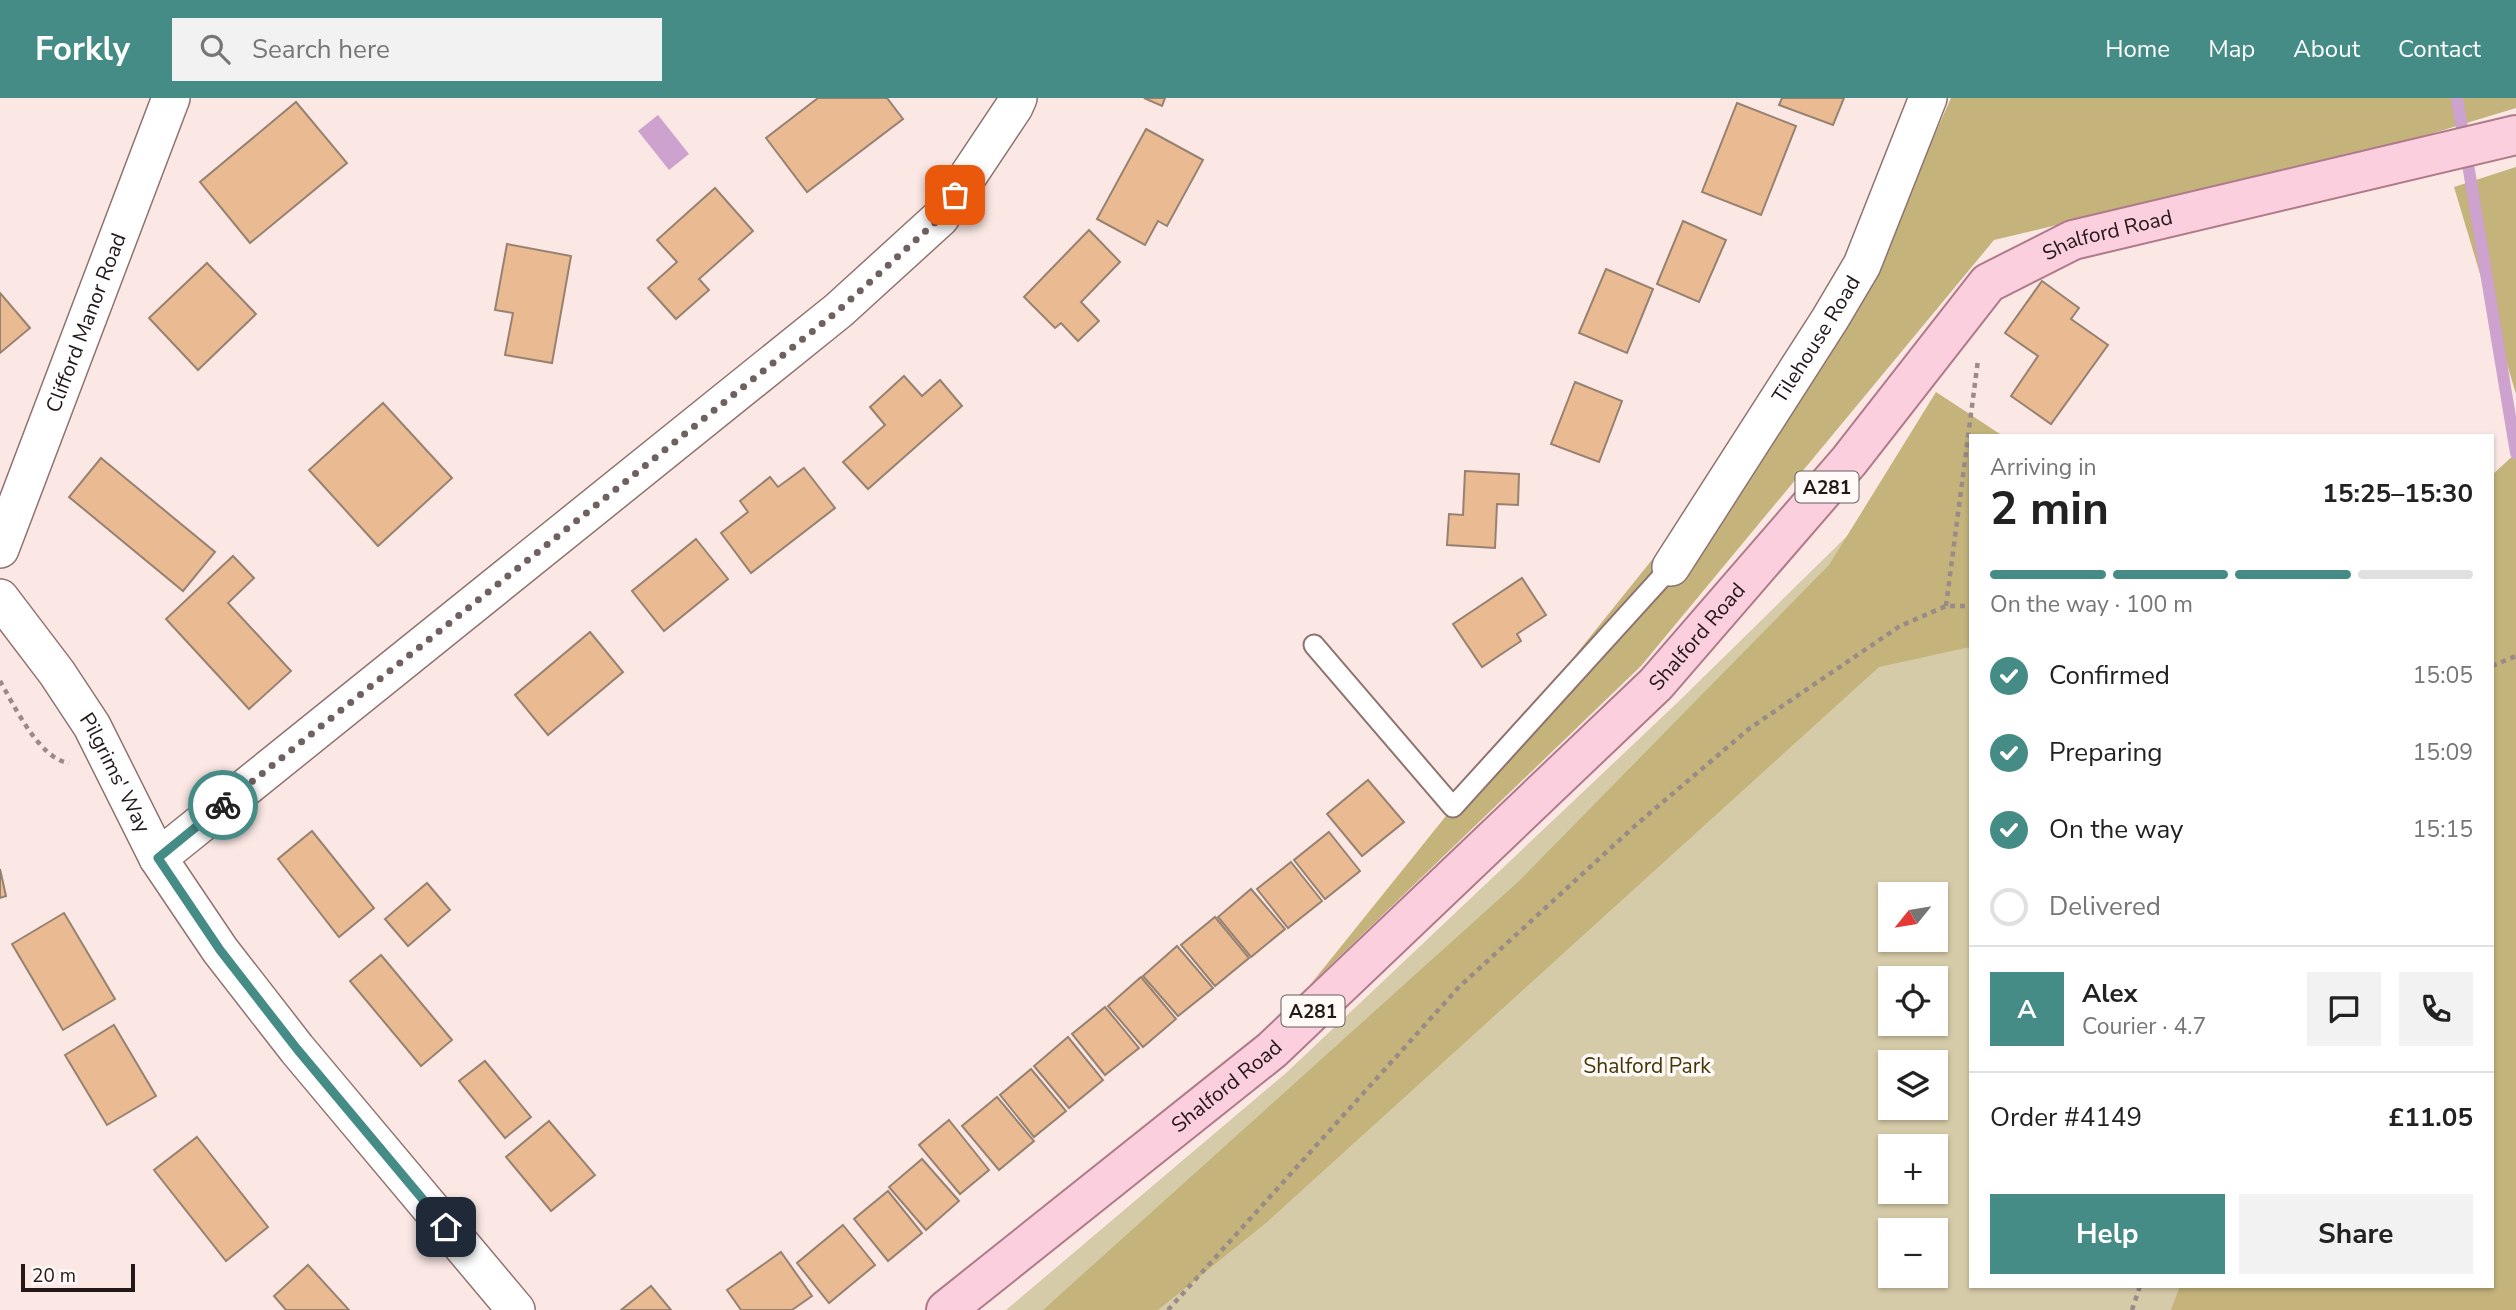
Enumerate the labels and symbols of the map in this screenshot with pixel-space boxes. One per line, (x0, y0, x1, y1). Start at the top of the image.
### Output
pin (925, 165, 985, 225)
street label: Shalford Road (2038, 203, 2175, 267)
street label: Clifford Manor Road (39, 229, 133, 416)
street label: Tilehouse Road (1766, 270, 1867, 409)
road number: A281 (1796, 472, 1858, 502)
street label: Shalford Road (1642, 577, 1751, 697)
street label: Pilgrims' Way (73, 707, 157, 838)
courier (188, 770, 258, 840)
north arrow (1878, 882, 1948, 952)
road number: A281 (1282, 995, 1344, 1026)
street label: Shalford Road (1165, 1034, 1288, 1139)
park label: Shalford Park (1583, 1052, 1711, 1080)
pin (416, 1197, 476, 1257)
scale bar (21, 1261, 135, 1293)

